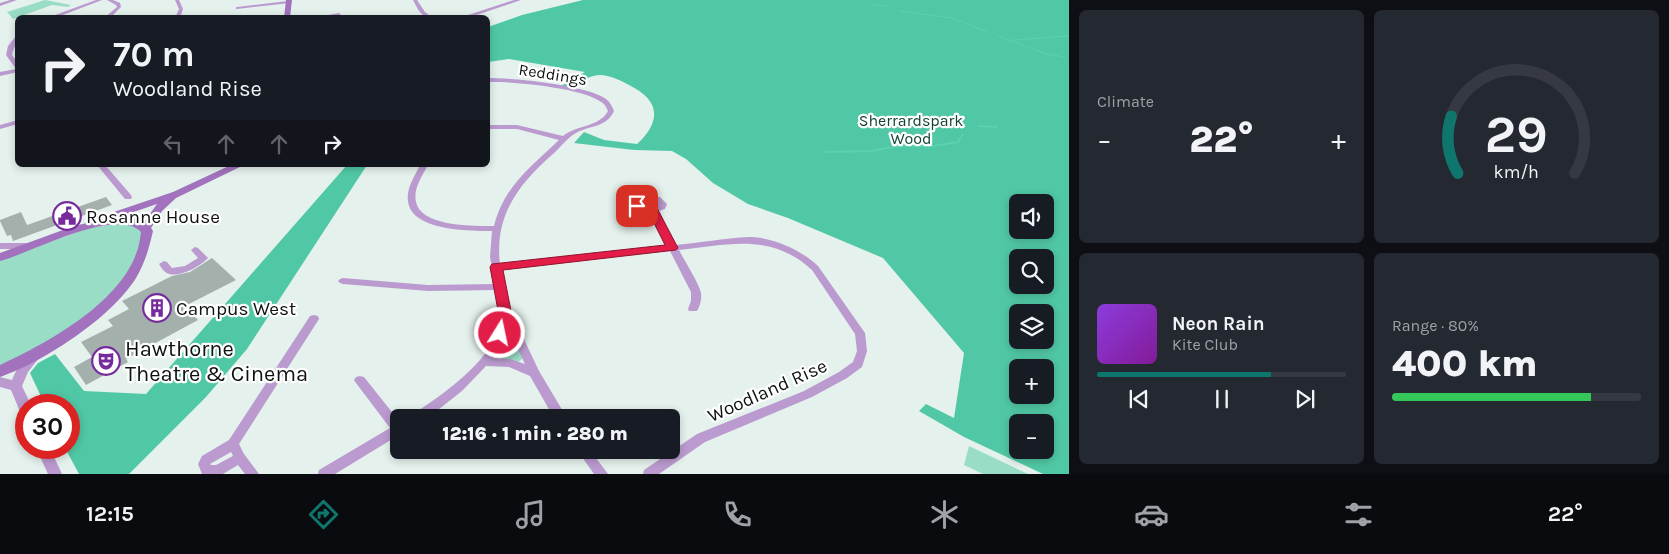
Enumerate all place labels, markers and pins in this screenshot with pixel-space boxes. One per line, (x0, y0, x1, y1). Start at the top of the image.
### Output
pin (616, 185, 658, 227)
public building icon: Rosanne House (52, 201, 82, 231)
place label: Rosanne House (86, 206, 220, 228)
building icon: Campus West (142, 293, 172, 323)
place label: Campus West (176, 298, 296, 320)
place label: Hawthorne Theatre & Cinema (125, 336, 308, 387)
theatre icon: Hawthorne Theatre & Cinema (91, 346, 121, 376)

